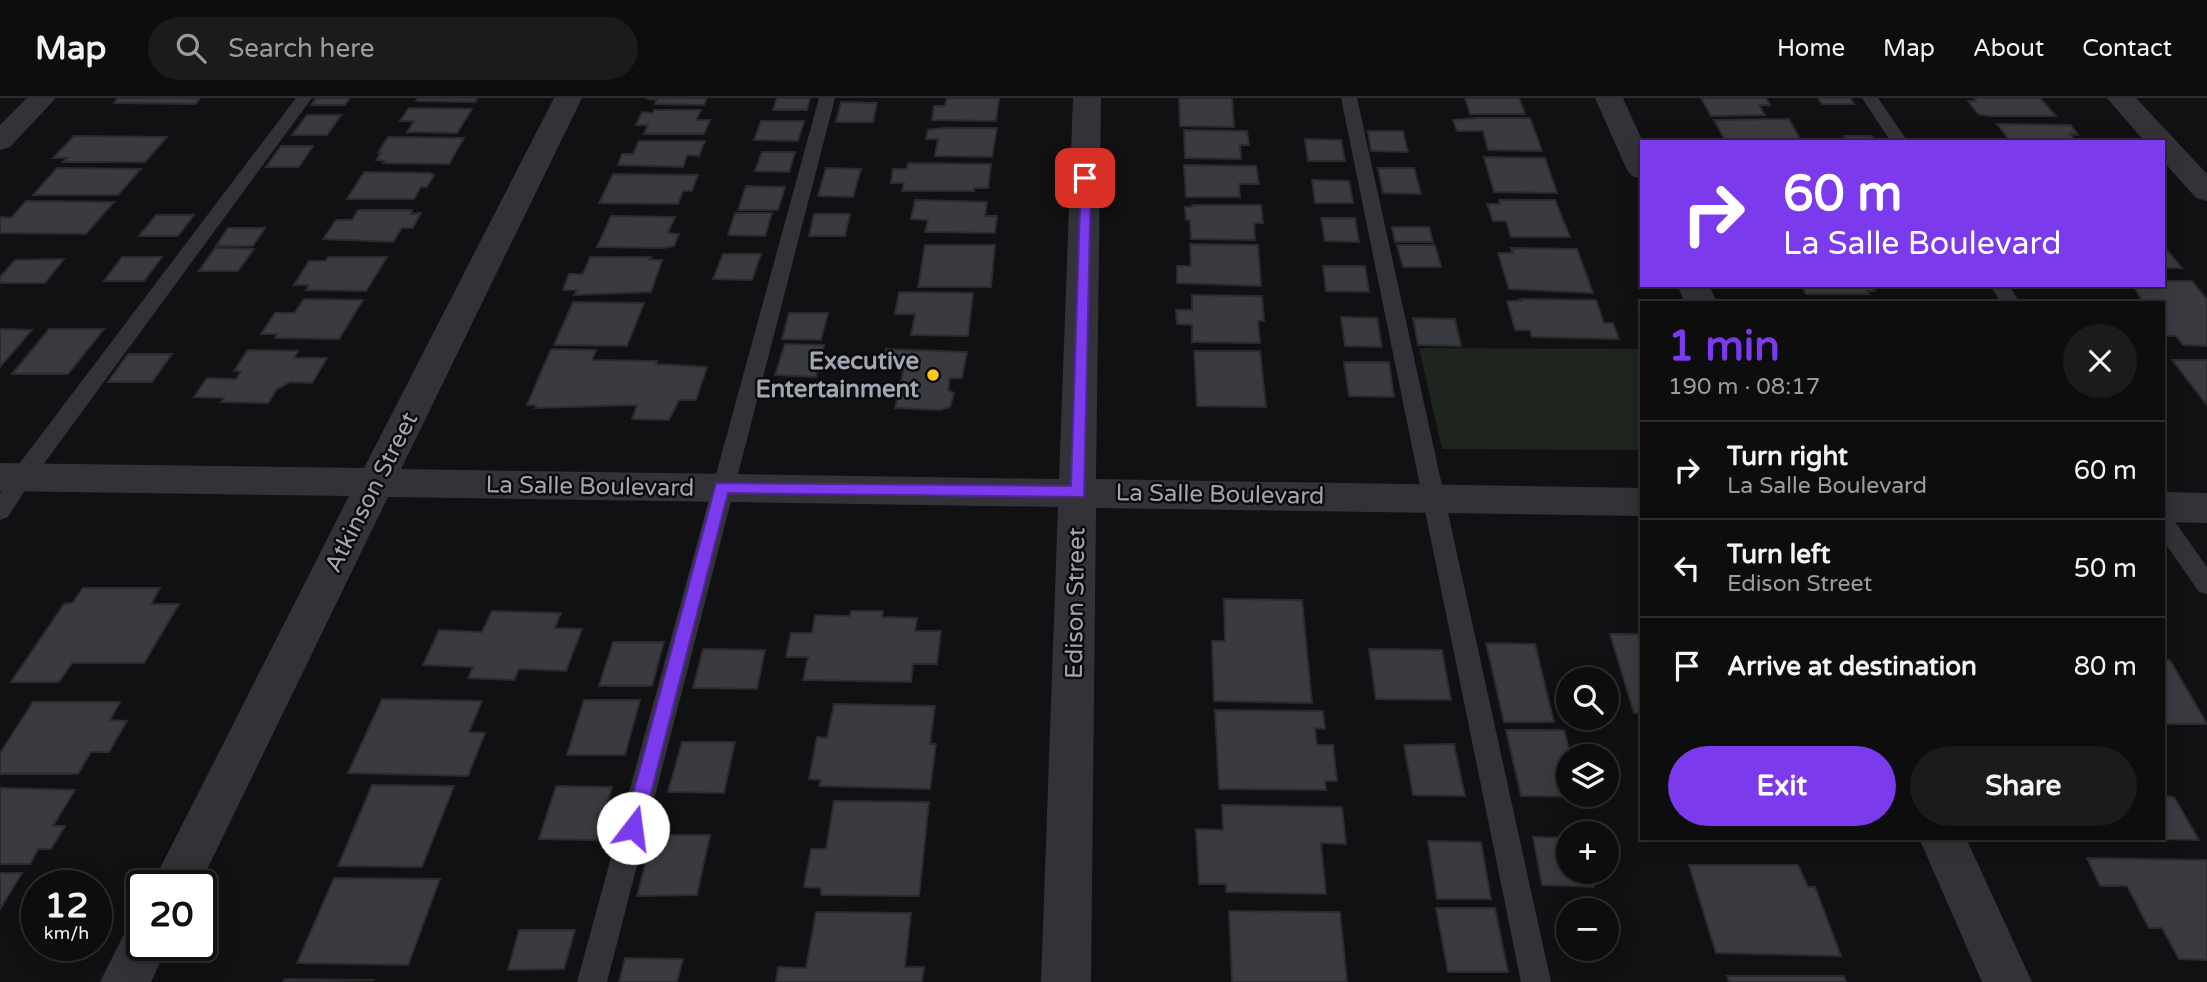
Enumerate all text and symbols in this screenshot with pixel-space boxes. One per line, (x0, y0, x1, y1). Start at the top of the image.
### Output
search box (148, 17, 638, 80)
text: Map (35, 29, 106, 68)
icon: search (172, 29, 210, 67)
text: Search here (228, 33, 374, 64)
text: Home (1777, 34, 1845, 63)
text: Map (1883, 34, 1935, 63)
text: About (1973, 34, 2044, 63)
text: Contact (2082, 34, 2172, 63)
pin (1055, 148, 1115, 208)
icon: arrive (1066, 159, 1104, 197)
text: 60 m (1783, 165, 1902, 224)
icon: right (1668, 168, 1759, 259)
text: La Salle Boulevard (1783, 225, 2061, 263)
text: 1 min (1668, 321, 1780, 372)
button: close (2063, 324, 2137, 398)
place label: Executive Entertainment (755, 347, 920, 404)
marker: Executive Entertainment (925, 367, 941, 383)
text: 190 m · 08:17 (1668, 373, 1820, 401)
street label: Atkinson Street (319, 407, 424, 577)
text: Turn right (1727, 441, 1848, 472)
icon: right (1668, 451, 1706, 489)
text: 60 m (2074, 455, 2137, 486)
street label: La Salle Boulevard (485, 470, 695, 503)
text: La Salle Boulevard (1727, 472, 1927, 500)
street label: La Salle Boulevard (1115, 478, 1325, 511)
street label: Edison Street (1060, 527, 1091, 679)
text: Turn left (1727, 539, 1830, 570)
icon: left (1668, 549, 1706, 587)
text: 50 m (2074, 553, 2137, 584)
text: Edison Street (1727, 570, 1872, 598)
icon: arrive (1668, 647, 1706, 685)
text: Arrive at destination (1727, 651, 1977, 682)
text: 80 m (2074, 651, 2137, 682)
map controls (1556, 667, 1619, 961)
button: search (1556, 667, 1619, 730)
button: layers (1556, 744, 1619, 807)
button: Exit (1668, 746, 1896, 826)
button: Share (1910, 746, 2137, 826)
position arrow (596, 791, 670, 865)
button: + (1556, 821, 1619, 884)
speed limit sign: 20 (126, 870, 217, 961)
text: 12 (45, 885, 88, 927)
button: − (1556, 898, 1619, 961)
text: km/h (44, 922, 89, 944)

